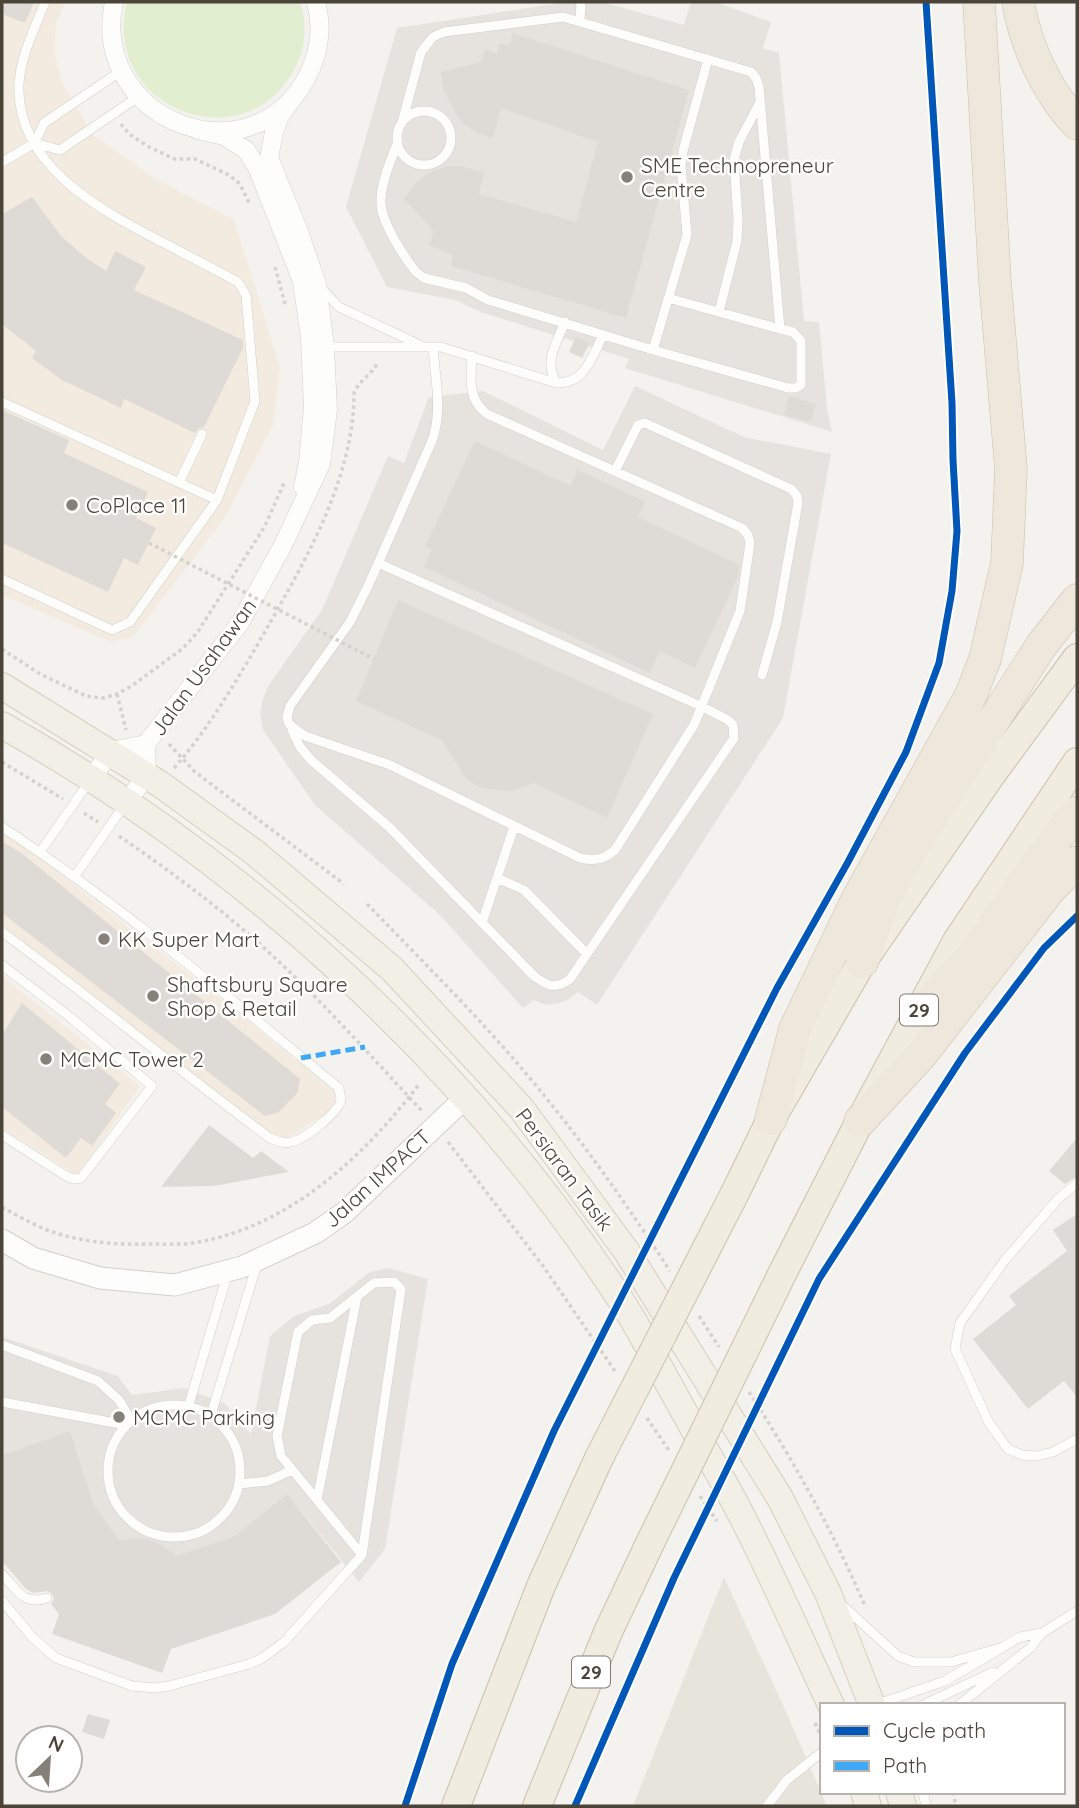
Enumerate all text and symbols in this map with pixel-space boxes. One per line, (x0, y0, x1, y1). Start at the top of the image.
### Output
place label: SME Technopreneur Centre (641, 152, 834, 202)
marker: SME Technopreneur Centre (619, 169, 635, 185)
place label: CoPlace 11 (86, 492, 187, 518)
marker: CoPlace 11 (64, 497, 80, 513)
street label: Jalan Usahawan (145, 593, 261, 741)
place label: KK Super Mart (118, 926, 260, 952)
marker: KK Super Mart (96, 931, 112, 947)
place label: Shaftsbury Square Shop & Retail (167, 971, 348, 1021)
marker: Shaftsbury Square Shop & Retail (145, 988, 161, 1004)
road number: 29 (900, 994, 938, 1026)
place label: MCMC Tower 2 (60, 1046, 204, 1072)
marker: MCMC Tower 2 (38, 1051, 54, 1067)
street label: Persiaran Tasik (510, 1103, 620, 1235)
street label: Jalan IMPACT (318, 1123, 436, 1233)
place label: MCMC Parking (133, 1404, 275, 1430)
marker: MCMC Parking (111, 1409, 127, 1425)
road number: 29 (572, 1656, 610, 1688)
legend (820, 1703, 1065, 1794)
text: Cycle path (883, 1717, 986, 1743)
north arrow (14, 1724, 84, 1794)
text: N (45, 1730, 68, 1757)
text: Path (883, 1752, 927, 1778)

